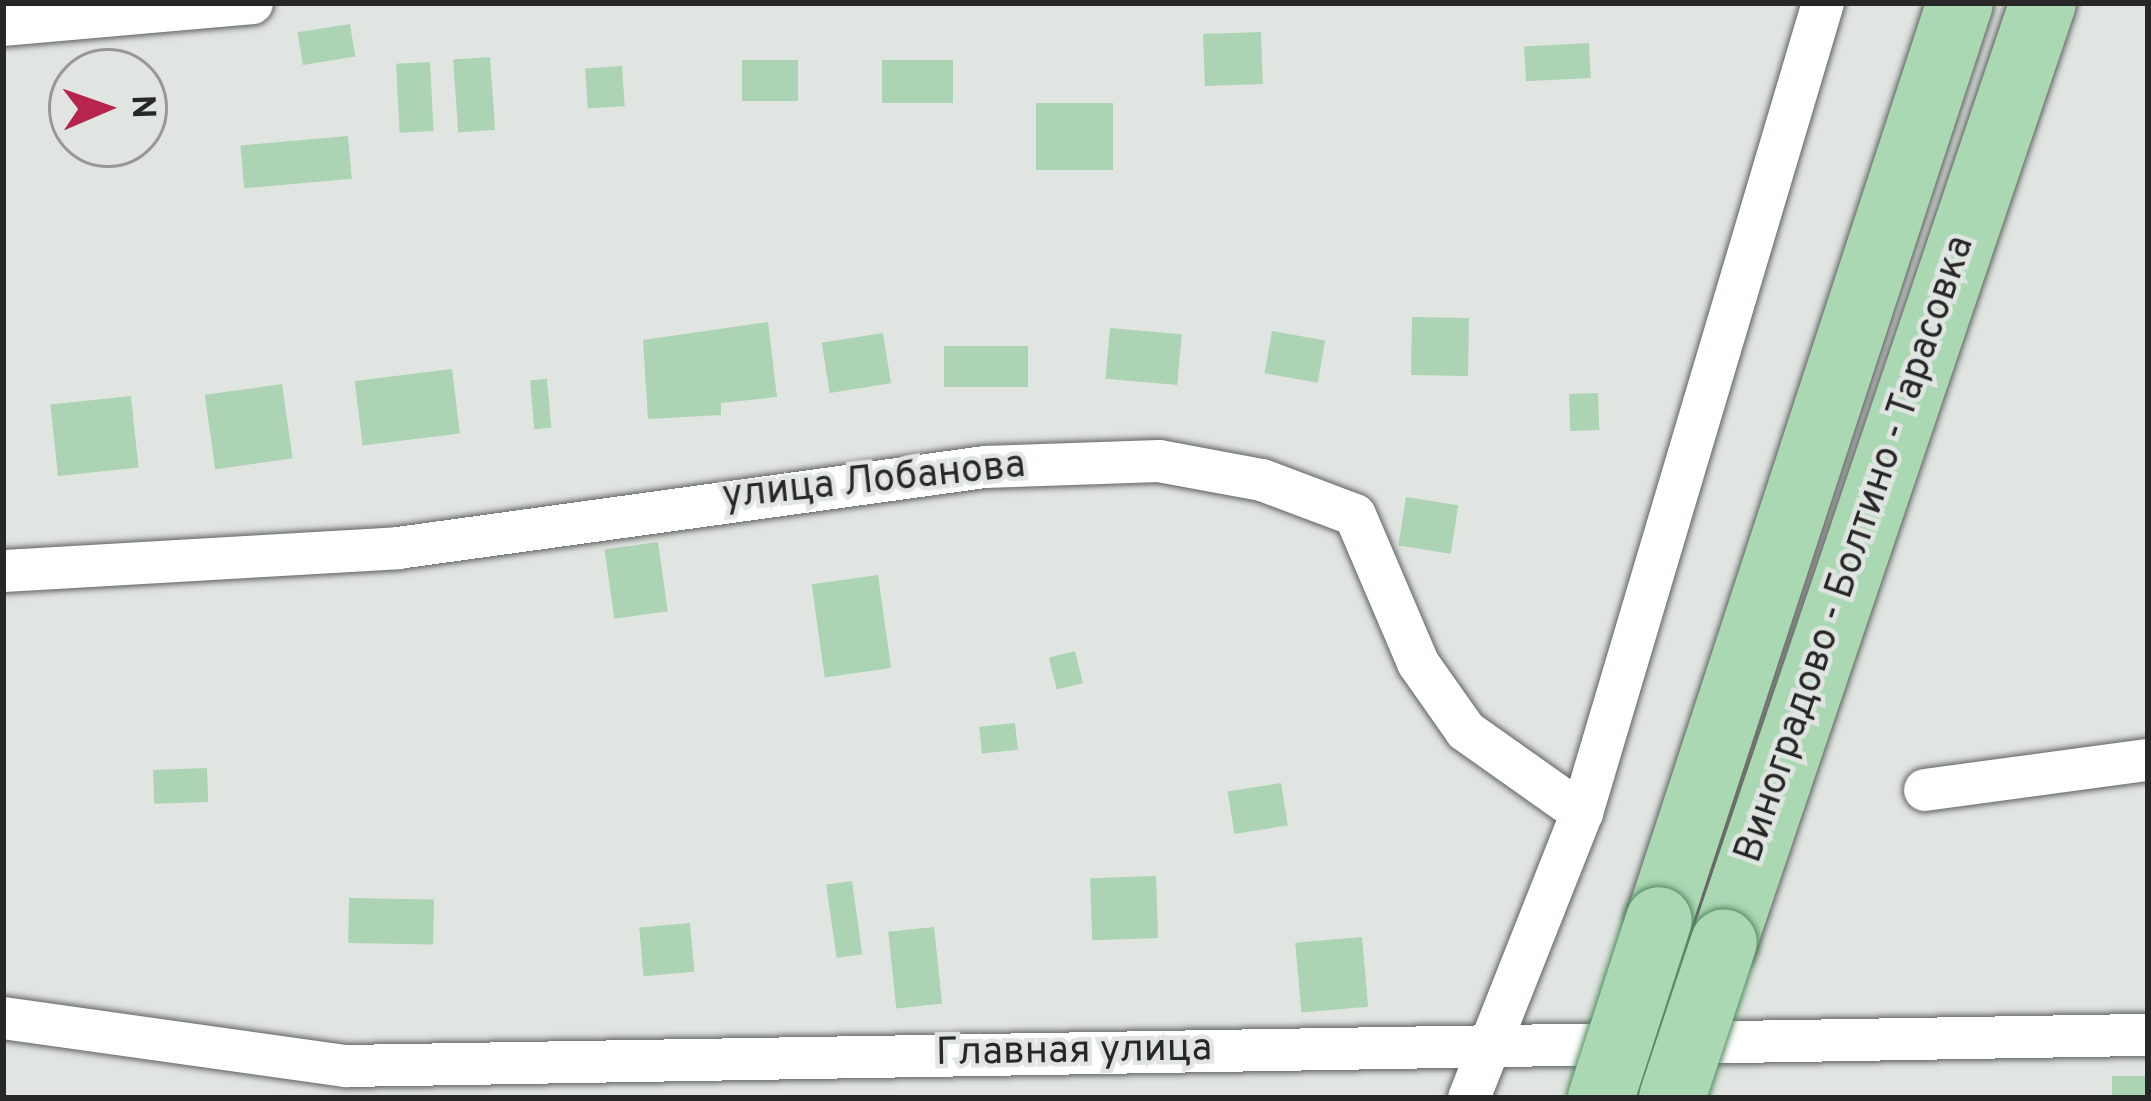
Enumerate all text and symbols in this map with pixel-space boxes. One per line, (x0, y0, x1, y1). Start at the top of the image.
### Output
north arrow (48, 48, 168, 168)
text: N (120, 94, 162, 119)
street label: Виноградово - Болтино - Тарасовка (1727, 230, 1987, 870)
street label: улица Лобанова (720, 444, 1028, 522)
street label: Главная улица (936, 1027, 1212, 1079)

